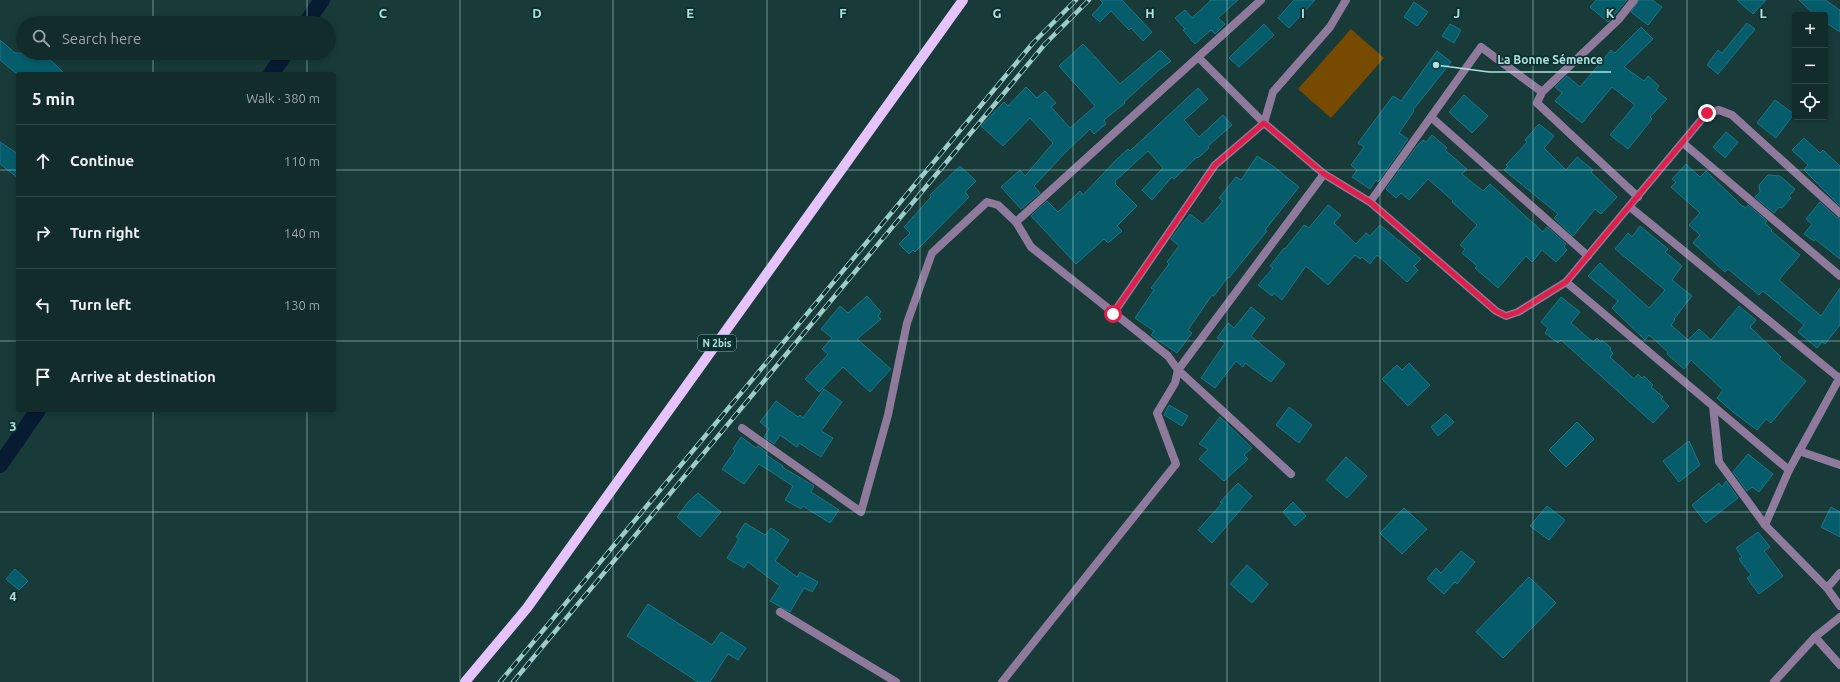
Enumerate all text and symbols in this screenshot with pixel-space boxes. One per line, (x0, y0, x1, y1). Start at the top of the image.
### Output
text: C (379, 6, 388, 20)
text: D (532, 6, 542, 20)
text: E (686, 6, 694, 20)
text: F (839, 6, 847, 20)
text: G (993, 6, 1002, 20)
text: H (1145, 6, 1155, 20)
text: I (1301, 6, 1305, 20)
text: J (1454, 6, 1460, 20)
text: K (1606, 6, 1615, 20)
text: L (1759, 6, 1767, 20)
map controls (1792, 12, 1828, 120)
button: + (1792, 12, 1828, 48)
search box (16, 16, 336, 60)
icon: search (30, 27, 52, 49)
text: Search here (62, 30, 141, 47)
callout: La Bonne Sémence (1489, 48, 1611, 72)
button: − (1792, 48, 1828, 84)
text: La Bonne Sémence (1497, 53, 1603, 66)
button: locate (1792, 84, 1828, 120)
text: 5 min (32, 89, 75, 108)
text: Walk · 380 m (246, 91, 320, 105)
route end (1698, 104, 1716, 122)
icon: ahead (32, 150, 54, 172)
text: Continue (70, 152, 134, 169)
text: 110 m (284, 154, 320, 168)
icon: right (32, 222, 54, 244)
text: Turn right (70, 224, 140, 241)
text: 140 m (284, 226, 320, 240)
icon: left (32, 294, 54, 316)
text: Turn left (70, 296, 131, 313)
text: 130 m (284, 298, 320, 312)
route start (1104, 305, 1122, 323)
road number: N 2bis (698, 335, 736, 351)
icon: arrive (32, 366, 54, 388)
text: Arrive at destination (70, 368, 216, 385)
text: 3 (9, 419, 17, 433)
text: 4 (9, 589, 17, 603)

